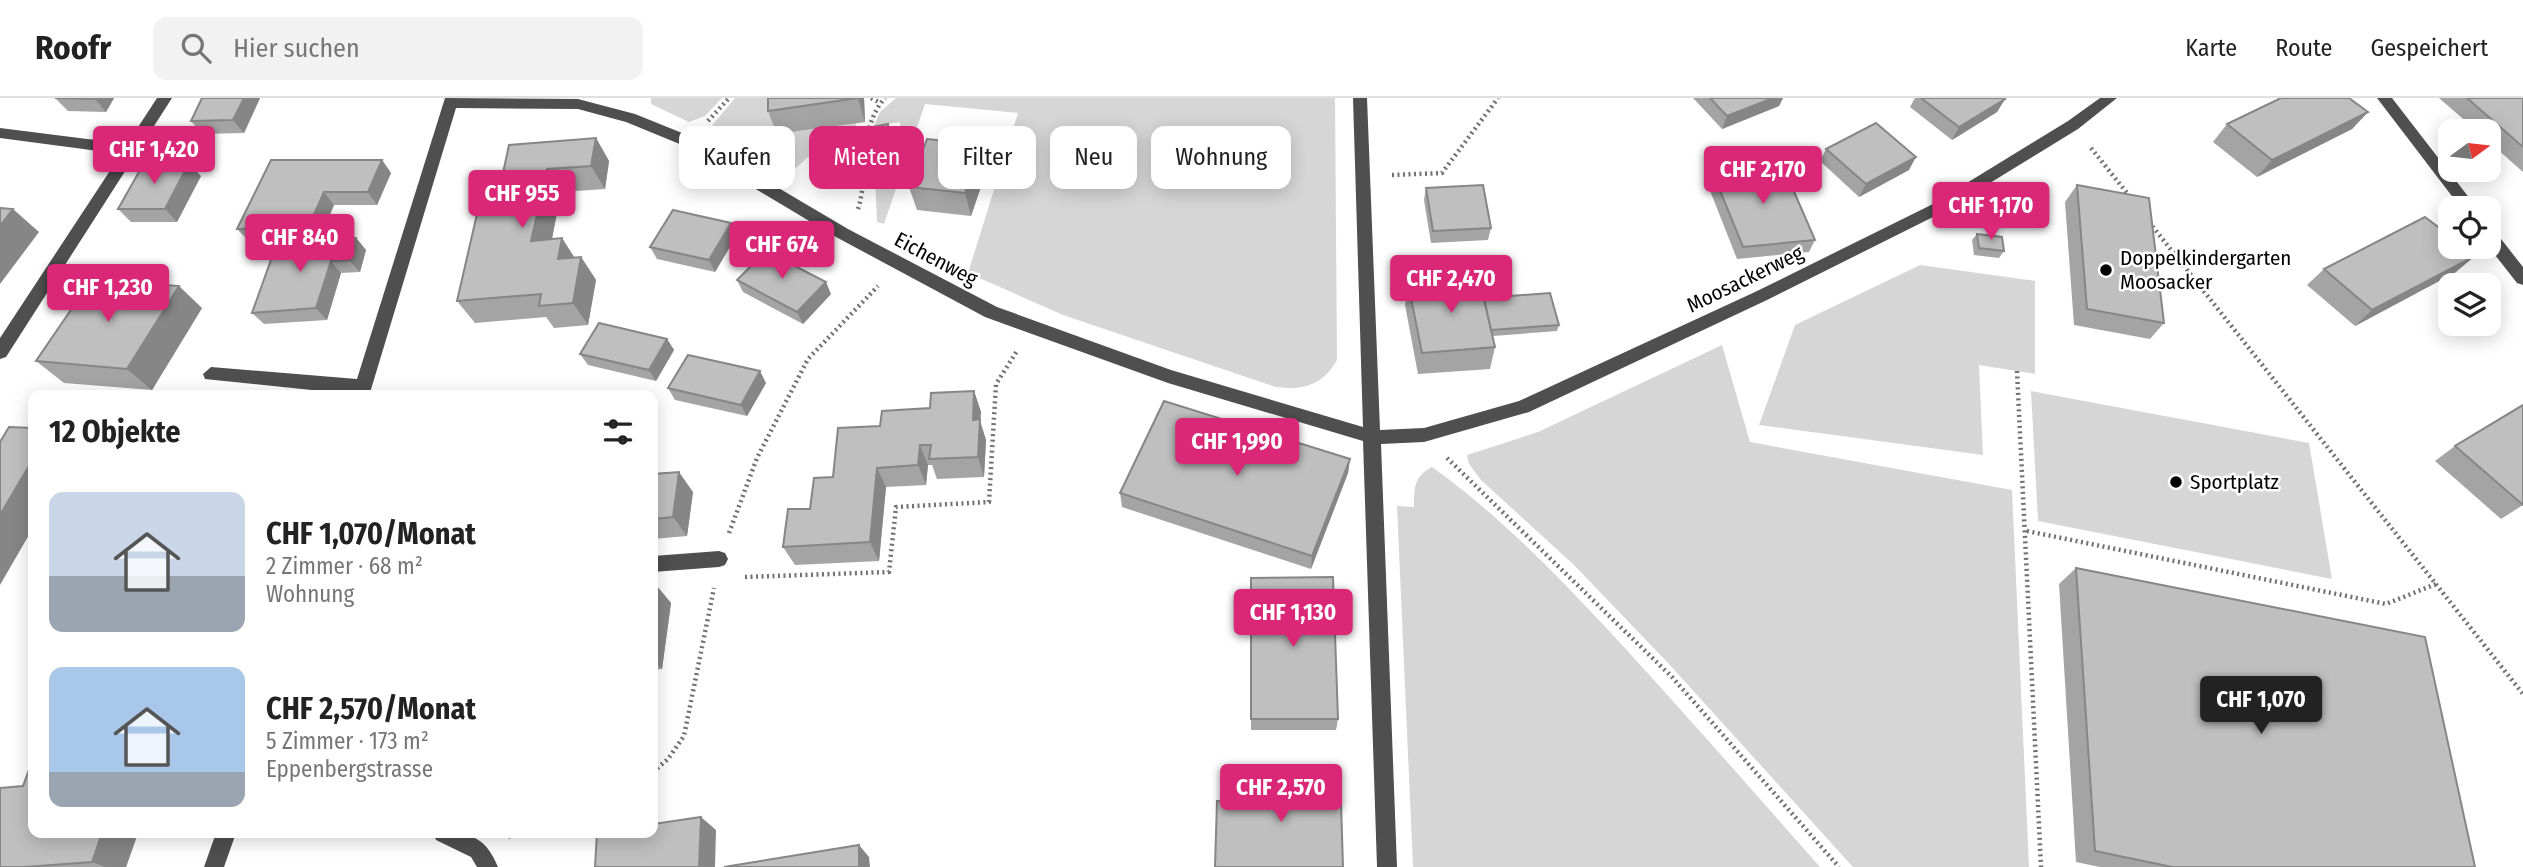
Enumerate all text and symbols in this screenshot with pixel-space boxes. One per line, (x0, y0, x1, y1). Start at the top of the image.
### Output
search box (153, 17, 643, 80)
text: Roofr (35, 28, 111, 68)
icon: search (177, 29, 215, 67)
text: Hier suchen (233, 33, 360, 64)
text: Karte (2185, 34, 2237, 62)
text: Route (2275, 34, 2332, 62)
text: Gespeichert (2370, 34, 2488, 62)
north arrow (2438, 119, 2501, 182)
map controls (2438, 119, 2501, 336)
pin: CHF 1,420 (74, 126, 234, 186)
chip: Kaufen (679, 126, 795, 189)
chip: Mieten (809, 126, 924, 189)
chip: Filter (938, 126, 1036, 189)
chip: Neu (1050, 126, 1137, 189)
chip: Wohnung (1151, 126, 1291, 189)
text: CHF 1,420 (109, 135, 199, 163)
pin: CHF 2,170 (1683, 146, 1843, 206)
text: CHF 2,170 (1720, 155, 1806, 183)
pin: CHF 955 (457, 170, 587, 230)
text: CHF 955 (484, 179, 560, 207)
pin: CHF 1,170 (1911, 183, 2071, 242)
text: CHF 1,170 (1948, 191, 2034, 219)
button: locate (2438, 196, 2501, 259)
pin: CHF 840 (235, 214, 365, 274)
pin: CHF 674 (717, 222, 847, 281)
text: CHF 840 (261, 223, 339, 251)
street label: Eichenweg (890, 226, 982, 292)
text: CHF 674 (745, 230, 819, 258)
street label: Moosackerweg (1682, 240, 1808, 318)
place label: Doppelkindergarten Moosacker (2120, 245, 2291, 295)
pin: CHF 2,470 (1371, 256, 1531, 315)
marker: Doppelkindergarten Moosacker (2098, 262, 2114, 278)
pin: CHF 1,230 (28, 264, 188, 324)
text: CHF 2,470 (1406, 264, 1496, 292)
text: CHF 1,230 (63, 273, 153, 301)
button: layers (2438, 273, 2501, 336)
icon: filters (599, 413, 637, 451)
text: 12 Objekte (49, 414, 181, 450)
pin: CHF 1,990 (1157, 418, 1317, 478)
text: CHF 1,990 (1191, 427, 1283, 455)
place label: Sportplatz (2190, 469, 2279, 495)
marker: Sportplatz (2168, 474, 2184, 490)
text: CHF 1,070/Monat (266, 516, 476, 552)
icon: home (105, 520, 189, 604)
text: 2 Zimmer · 68 m² (266, 552, 423, 580)
text: Wohnung (266, 580, 354, 608)
pin: CHF 1,130 (1213, 589, 1373, 649)
text: CHF 1,130 (1250, 598, 1336, 626)
pin: CHF 1,070 (2181, 676, 2341, 736)
text: CHF 1,070 (2216, 685, 2306, 713)
text: CHF 2,570/Monat (266, 691, 476, 727)
icon: home (105, 695, 189, 779)
text: 5 Zimmer · 173 m² (266, 727, 429, 755)
text: Eppenbergstrasse (266, 755, 433, 783)
pin: CHF 2,570 (1201, 764, 1361, 824)
text: CHF 2,570 (1236, 773, 1326, 801)

